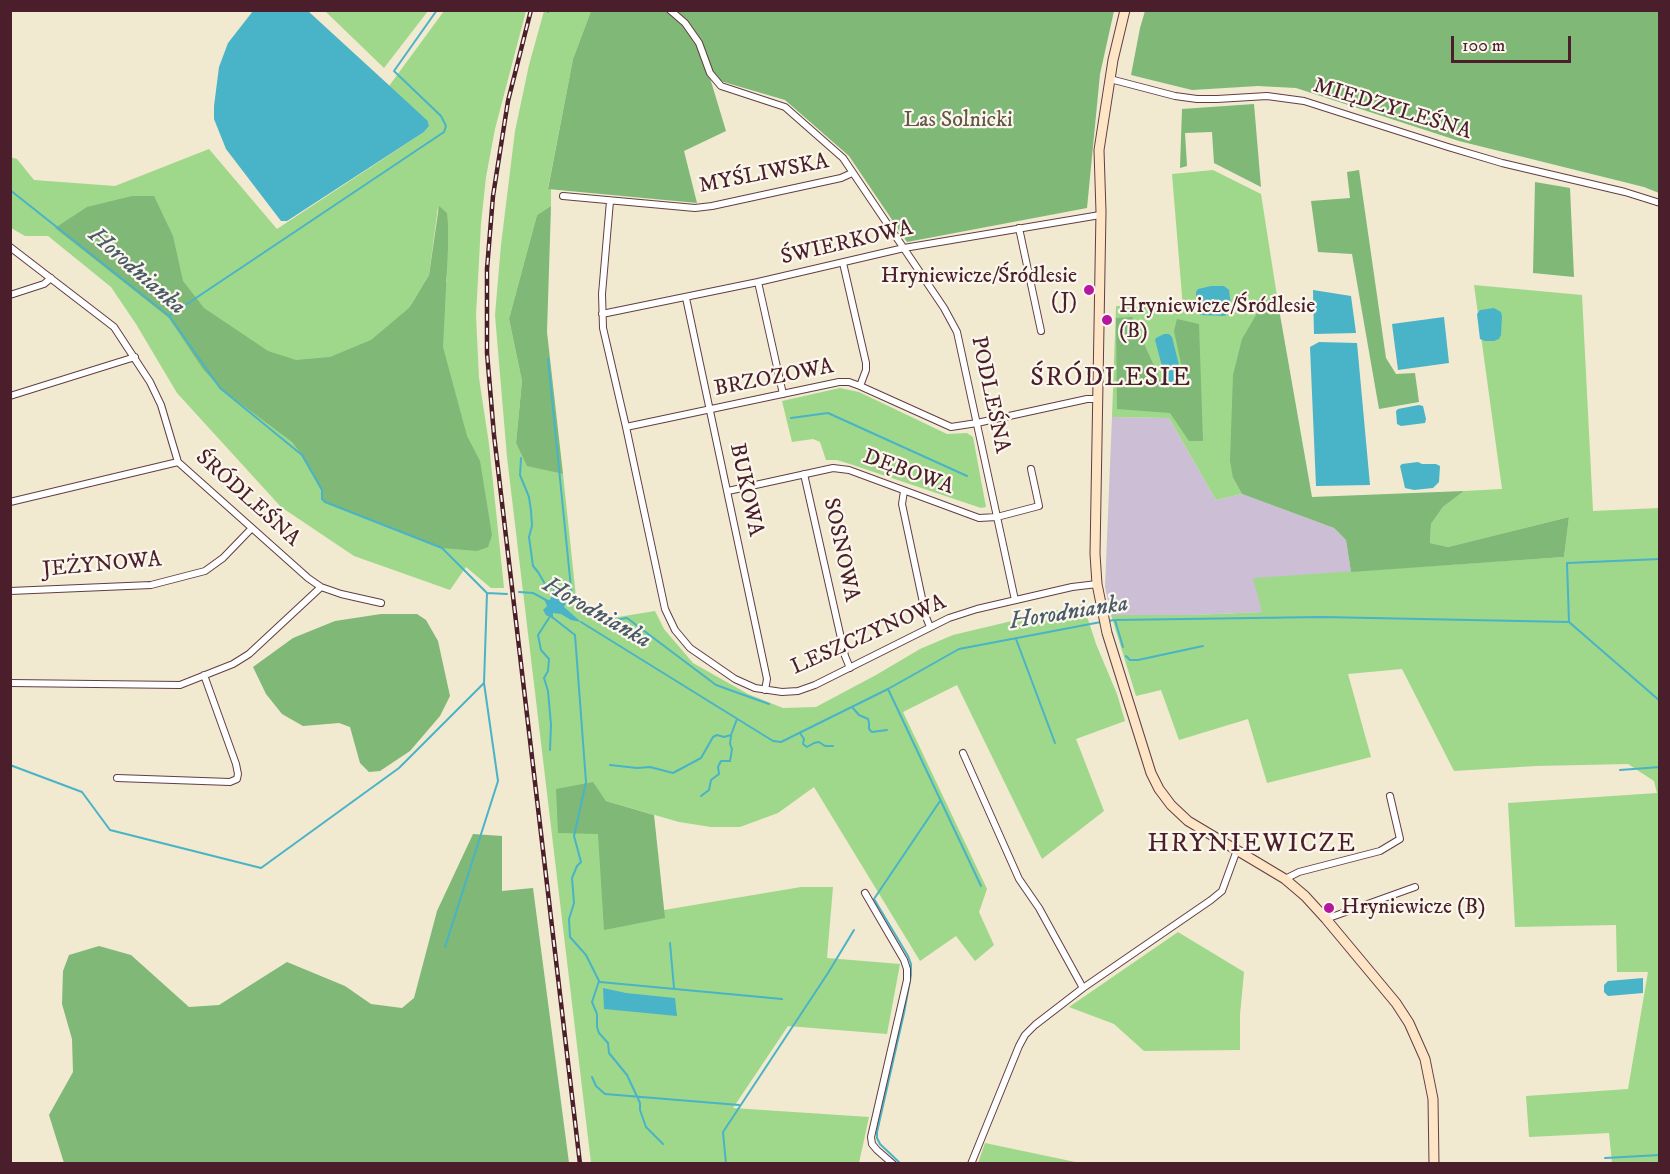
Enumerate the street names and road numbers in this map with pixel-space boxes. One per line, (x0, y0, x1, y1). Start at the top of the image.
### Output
street label: MIĘDZYLEŚNA (1310, 73, 1474, 147)
street label: MYŚLIWSKA (697, 149, 831, 201)
street label: ŚWIERKOWA (778, 216, 916, 272)
street label: PODLEŚNA (964, 334, 1014, 456)
street label: BRZOZOWA (712, 354, 836, 404)
street label: BUKOWA (722, 441, 768, 539)
street label: DĘBOWA (859, 444, 957, 502)
street label: ŚRÓDLEŚNA (189, 445, 305, 553)
street label: SOSNOWA (816, 496, 864, 604)
street label: JEŻYNOWA (41, 548, 163, 584)
street label: LESZCZYNOWA (787, 590, 951, 682)

